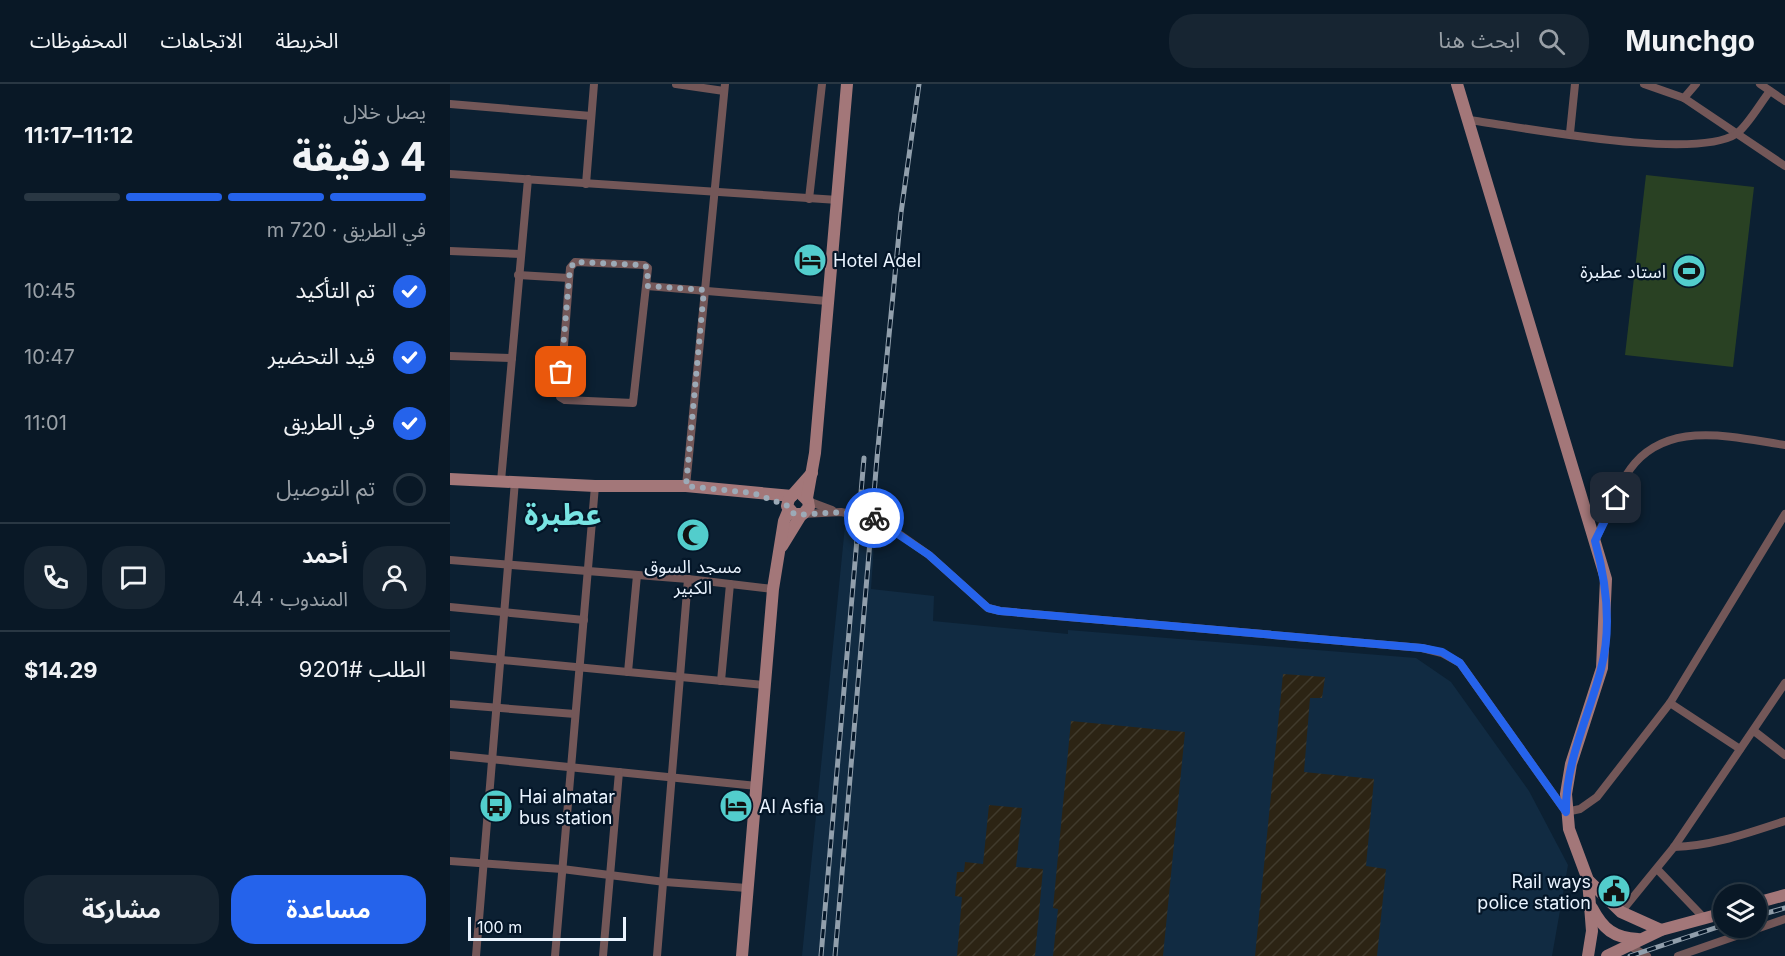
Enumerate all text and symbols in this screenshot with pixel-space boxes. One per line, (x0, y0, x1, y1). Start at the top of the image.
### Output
search box (1169, 14, 1589, 68)
text: Munchgo (1625, 24, 1755, 58)
icon: search (1535, 25, 1568, 58)
text: ابحث هنا (1438, 27, 1520, 53)
text: المحفوظات (30, 28, 127, 53)
text: الاتجاهات (160, 28, 242, 53)
text: الخريطة (275, 28, 338, 53)
text: يصل خلال (343, 100, 426, 124)
text: 11:12–11:17 (24, 122, 133, 148)
text: 4 دقيقة (292, 133, 426, 180)
text: في الطريق · 720 m (267, 218, 426, 242)
hotel icon: Hotel Adel (792, 242, 828, 278)
place label: Hotel Adel (833, 250, 921, 271)
sports icon: استاد عطبرة (1671, 253, 1707, 289)
place label: استاد عطبرة (1580, 261, 1666, 283)
icon: check (393, 275, 426, 308)
text: تم التأكيد (295, 277, 375, 303)
text: 10:45 (24, 279, 76, 303)
icon: check (393, 341, 426, 374)
text: قيد التحضير (268, 343, 375, 369)
text: 10:47 (24, 345, 75, 369)
pin (535, 346, 586, 397)
icon: bag (544, 355, 577, 388)
icon: check (393, 407, 426, 440)
text: في الطريق (284, 409, 375, 435)
text: 11:01 (24, 411, 67, 435)
pin (1590, 472, 1641, 523)
text: تم التوصيل (276, 475, 375, 501)
icon: home (1599, 481, 1632, 514)
courier (844, 488, 904, 548)
district label: عطبرة (524, 496, 602, 532)
icon: bike (858, 502, 891, 535)
mosque icon: مسجد السوق الكبير (675, 517, 711, 553)
text: أحمد (302, 542, 348, 568)
button: phone (24, 546, 87, 609)
button: chat (102, 546, 165, 609)
button: person (363, 546, 426, 609)
place label: مسجد السوق الكبير (644, 556, 742, 599)
text: المندوب · 4.4 (232, 587, 348, 611)
text: الطلب #9201 (299, 656, 426, 682)
text: $14.29 (24, 657, 98, 683)
place label: Hai almatar bus station (519, 786, 615, 828)
bus stop icon: Hai almatar bus station (478, 788, 514, 824)
hotel icon: Al Asfia (718, 788, 754, 824)
place label: Al Asfia (759, 796, 824, 817)
place label: Rail ways police station (1477, 871, 1591, 913)
public building icon: Rail ways police station (1596, 873, 1632, 909)
button: مشاركة (24, 875, 219, 944)
button: مساعدة (231, 875, 426, 944)
map controls (1713, 884, 1767, 938)
button: layers (1713, 884, 1767, 938)
scale bar (468, 914, 626, 942)
text: 100 m (477, 917, 522, 937)

